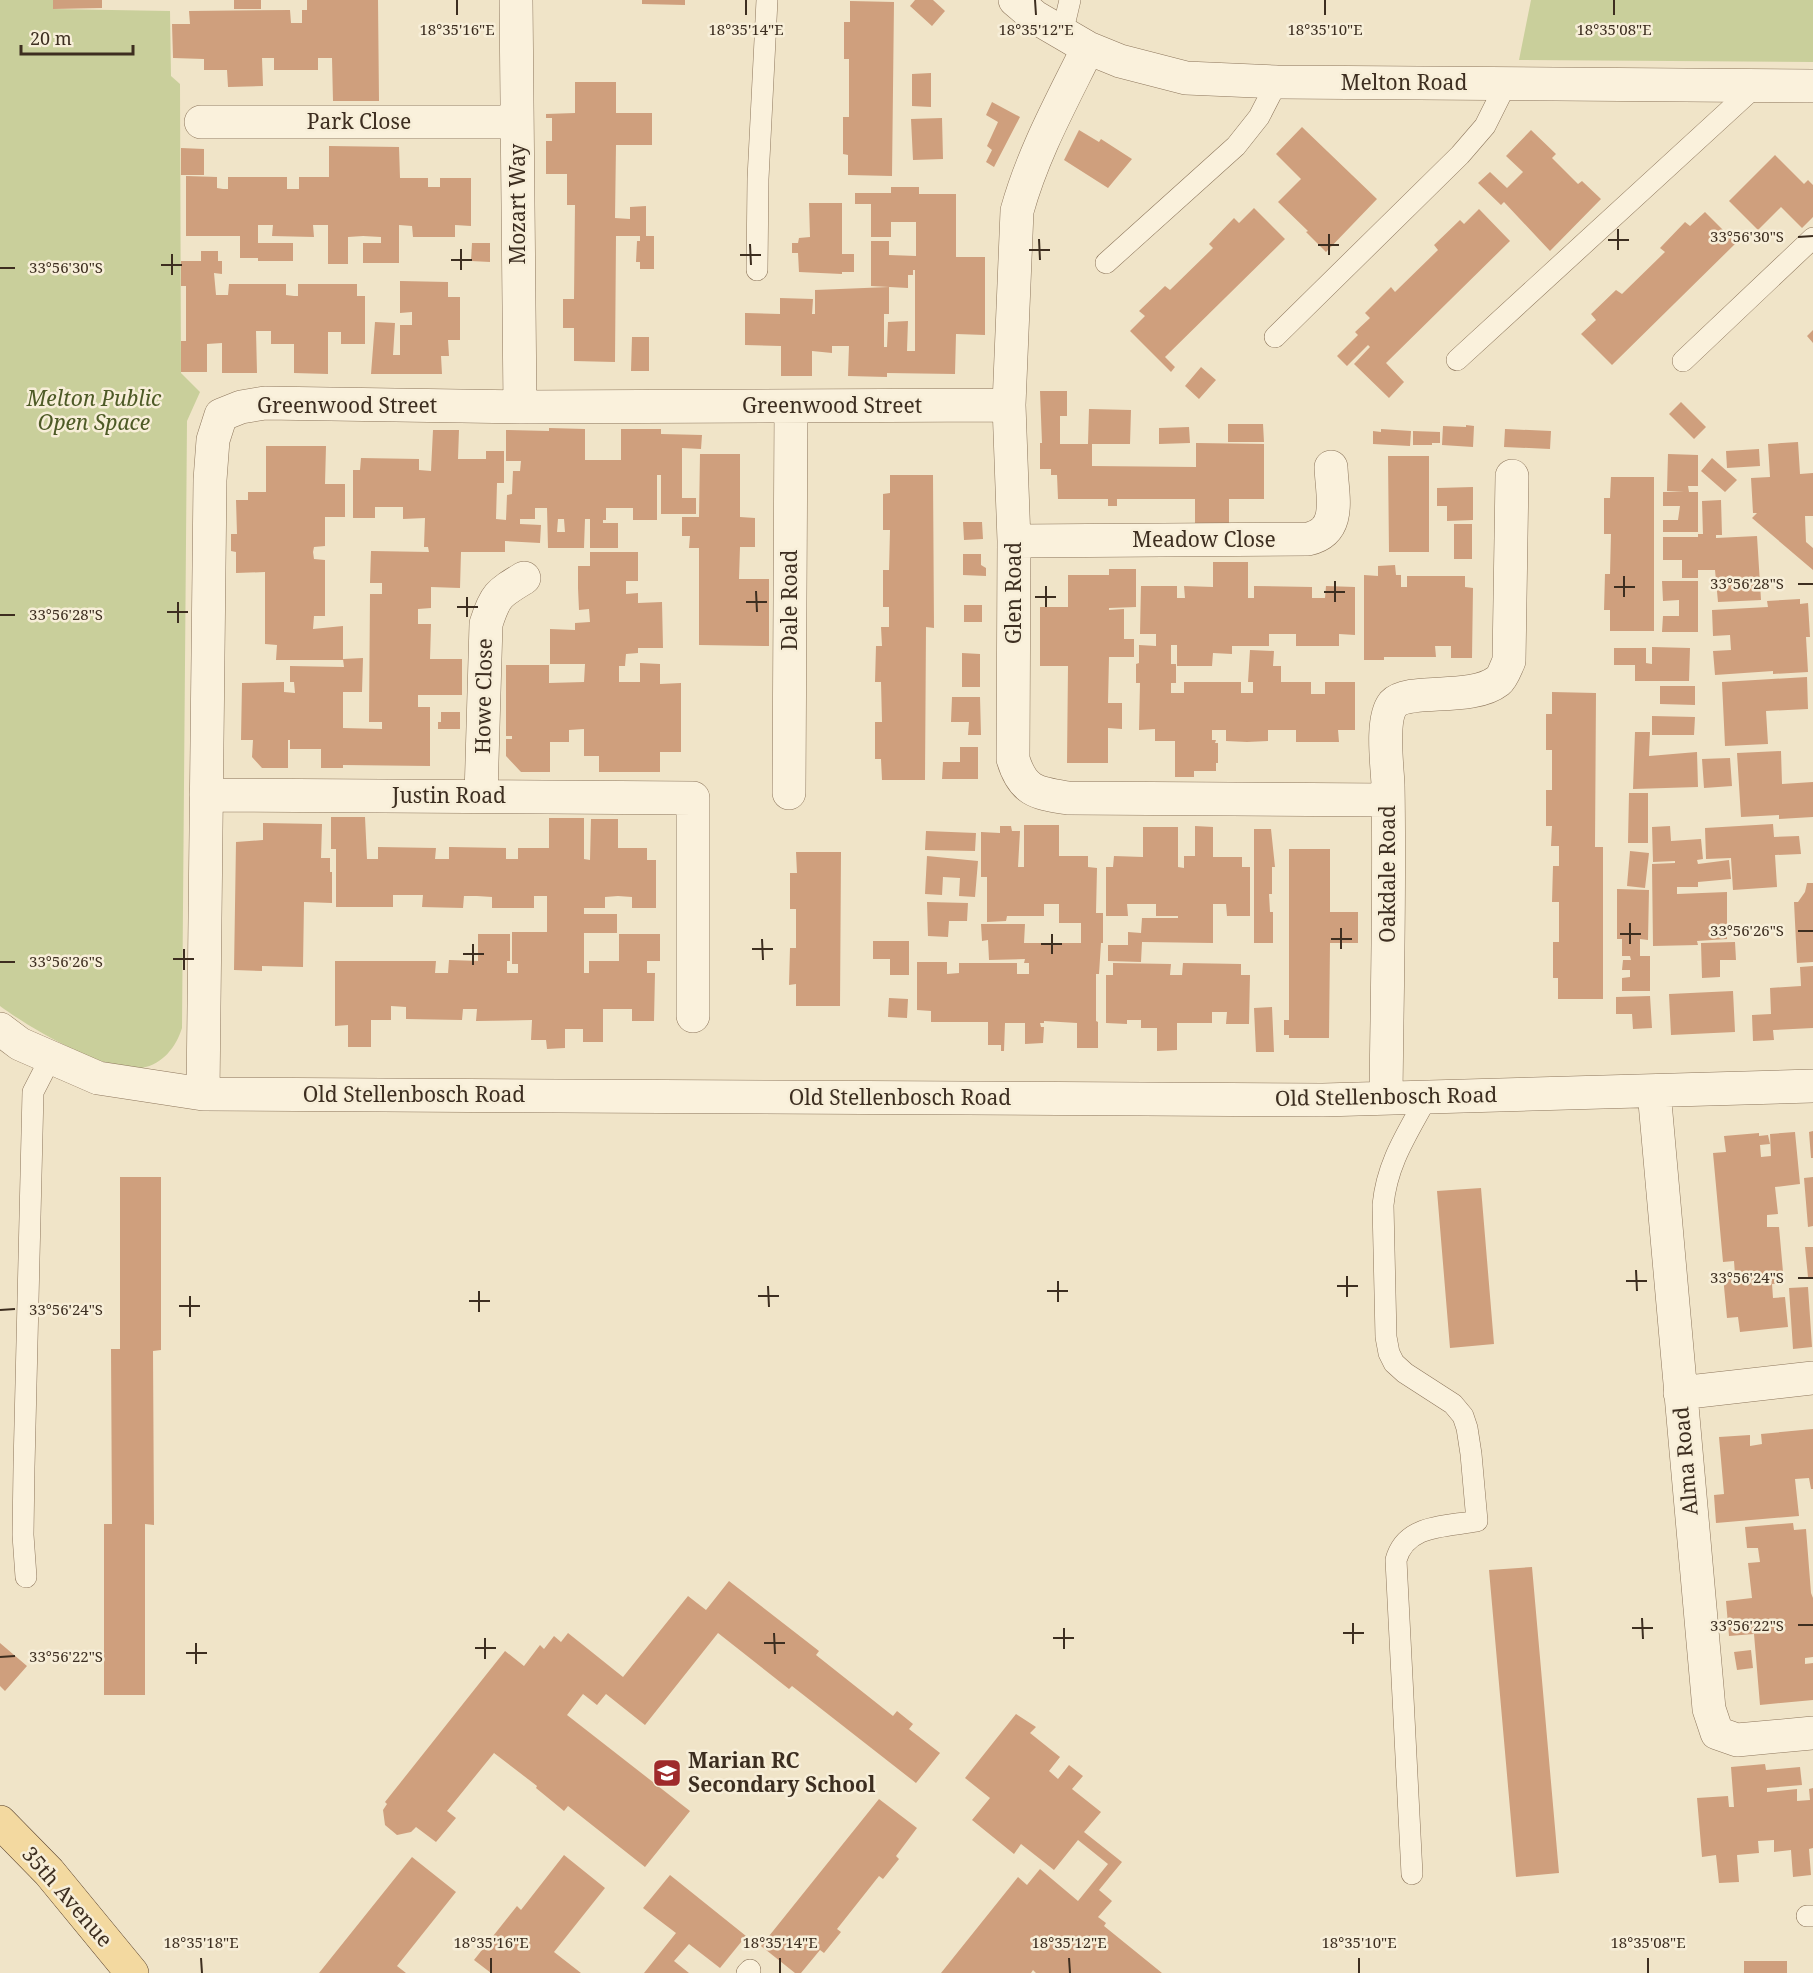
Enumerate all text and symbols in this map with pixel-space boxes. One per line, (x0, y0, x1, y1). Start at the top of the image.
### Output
scale bar (21, 18, 134, 56)
text: 18°35'16"E (419, 19, 495, 39)
text: 18°35'14"E (708, 19, 784, 39)
text: 18°35'12"E (998, 19, 1074, 39)
text: 18°35'10"E (1287, 19, 1363, 39)
text: 18°35'08"E (1576, 19, 1652, 39)
text: 20 m (30, 26, 72, 50)
street label: Melton Road (1341, 68, 1467, 96)
street label: Park Close (307, 107, 411, 135)
street label: Mozart Way (503, 143, 531, 264)
text: 33°56'30"S (1710, 226, 1784, 246)
text: 33°56'30"S (29, 257, 103, 277)
park label: Melton Public Open Space (26, 384, 162, 436)
street label: Greenwood Street (257, 391, 437, 419)
street label: Greenwood Street (742, 391, 922, 419)
street label: Meadow Close (1132, 525, 1276, 553)
street label: Glen Road (999, 542, 1027, 644)
street label: Dale Road (775, 549, 803, 650)
text: 33°56'28"S (1710, 573, 1784, 593)
text: 33°56'28"S (29, 604, 103, 624)
street label: Howe Close (468, 638, 498, 754)
street label: Justin Road (391, 781, 506, 809)
street label: Oakdale Road (1373, 805, 1401, 943)
text: 33°56'26"S (1710, 920, 1784, 940)
text: 33°56'26"S (29, 951, 103, 971)
street label: Old Stellenbosch Road (303, 1080, 525, 1108)
street label: Old Stellenbosch Road (1274, 1080, 1498, 1112)
street label: Old Stellenbosch Road (789, 1083, 1011, 1111)
text: 33°56'24"S (1710, 1267, 1784, 1287)
text: 33°56'24"S (29, 1299, 103, 1319)
street label: Alma Road (1666, 1405, 1704, 1517)
text: 33°56'22"S (1710, 1615, 1784, 1635)
text: 33°56'22"S (29, 1646, 103, 1666)
place label: Marian RC Secondary School (688, 1746, 876, 1798)
school or university icon: Marian RC Secondary School (651, 1757, 683, 1789)
street label: 35th Avenue (16, 1840, 119, 1953)
text: 18°35'18"E (163, 1932, 239, 1952)
text: 18°35'16"E (453, 1932, 529, 1952)
text: 18°35'14"E (742, 1932, 818, 1952)
text: 18°35'12"E (1031, 1932, 1107, 1952)
text: 18°35'10"E (1321, 1932, 1397, 1952)
text: 18°35'08"E (1610, 1932, 1686, 1952)

